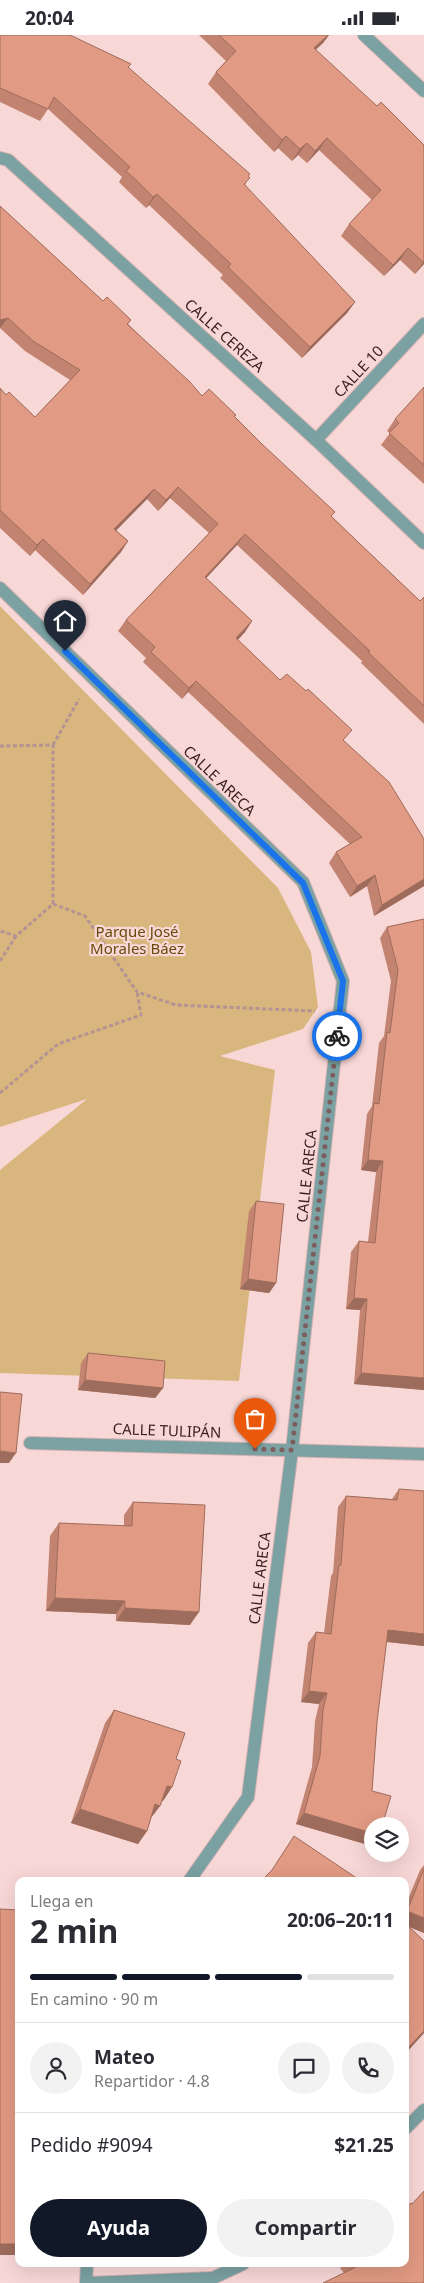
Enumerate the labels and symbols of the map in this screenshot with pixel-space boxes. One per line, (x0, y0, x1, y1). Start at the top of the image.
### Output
street label: CALLE CEREZA (181, 294, 269, 376)
street label: CALLE 10 (329, 341, 387, 401)
pin (44, 600, 86, 651)
street label: CALLE ARECA (179, 740, 261, 820)
park label: Parque José Morales Báez (90, 921, 184, 958)
courier (312, 1011, 362, 1061)
street label: CALLE ARECA (291, 1128, 321, 1223)
pin (234, 1398, 276, 1449)
street label: CALLE TULIPÁN (112, 1418, 222, 1442)
street label: CALLE ARECA (243, 1530, 275, 1626)

